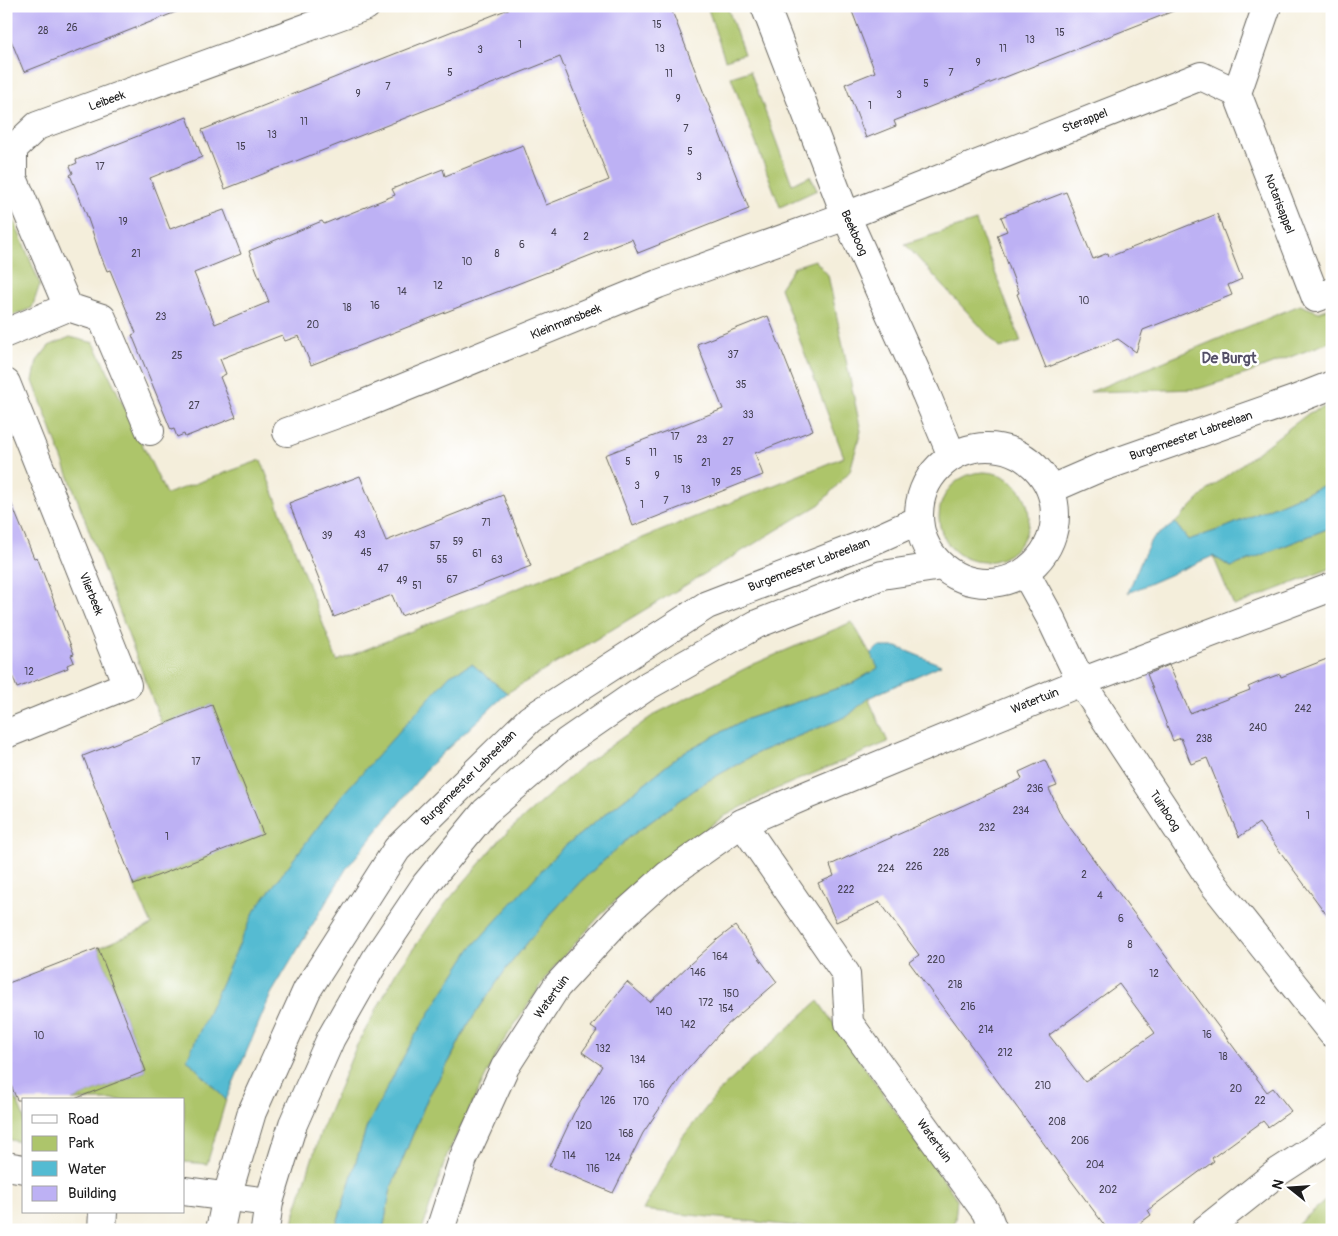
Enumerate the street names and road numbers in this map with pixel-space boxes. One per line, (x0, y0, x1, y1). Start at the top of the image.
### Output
street label: Leibeek (87, 88, 127, 114)
street label: Sterappel (1060, 105, 1110, 137)
street label: Notarisappel (1261, 172, 1297, 236)
street label: Beekboog (837, 208, 871, 258)
street label: Kleinmansbeek (528, 301, 604, 343)
street label: Burgemeester Labreelaan (1128, 408, 1255, 464)
street label: Burgemeester Labreelaan (746, 535, 872, 595)
street label: Vlierbeek (76, 570, 106, 618)
street label: Watertuin (1009, 685, 1061, 717)
street label: Burgemeester Labreelaan (418, 727, 520, 829)
street label: Tuinboog (1146, 788, 1184, 834)
street label: Watertuin (531, 972, 573, 1022)
street label: Watertuin (913, 1116, 955, 1166)

